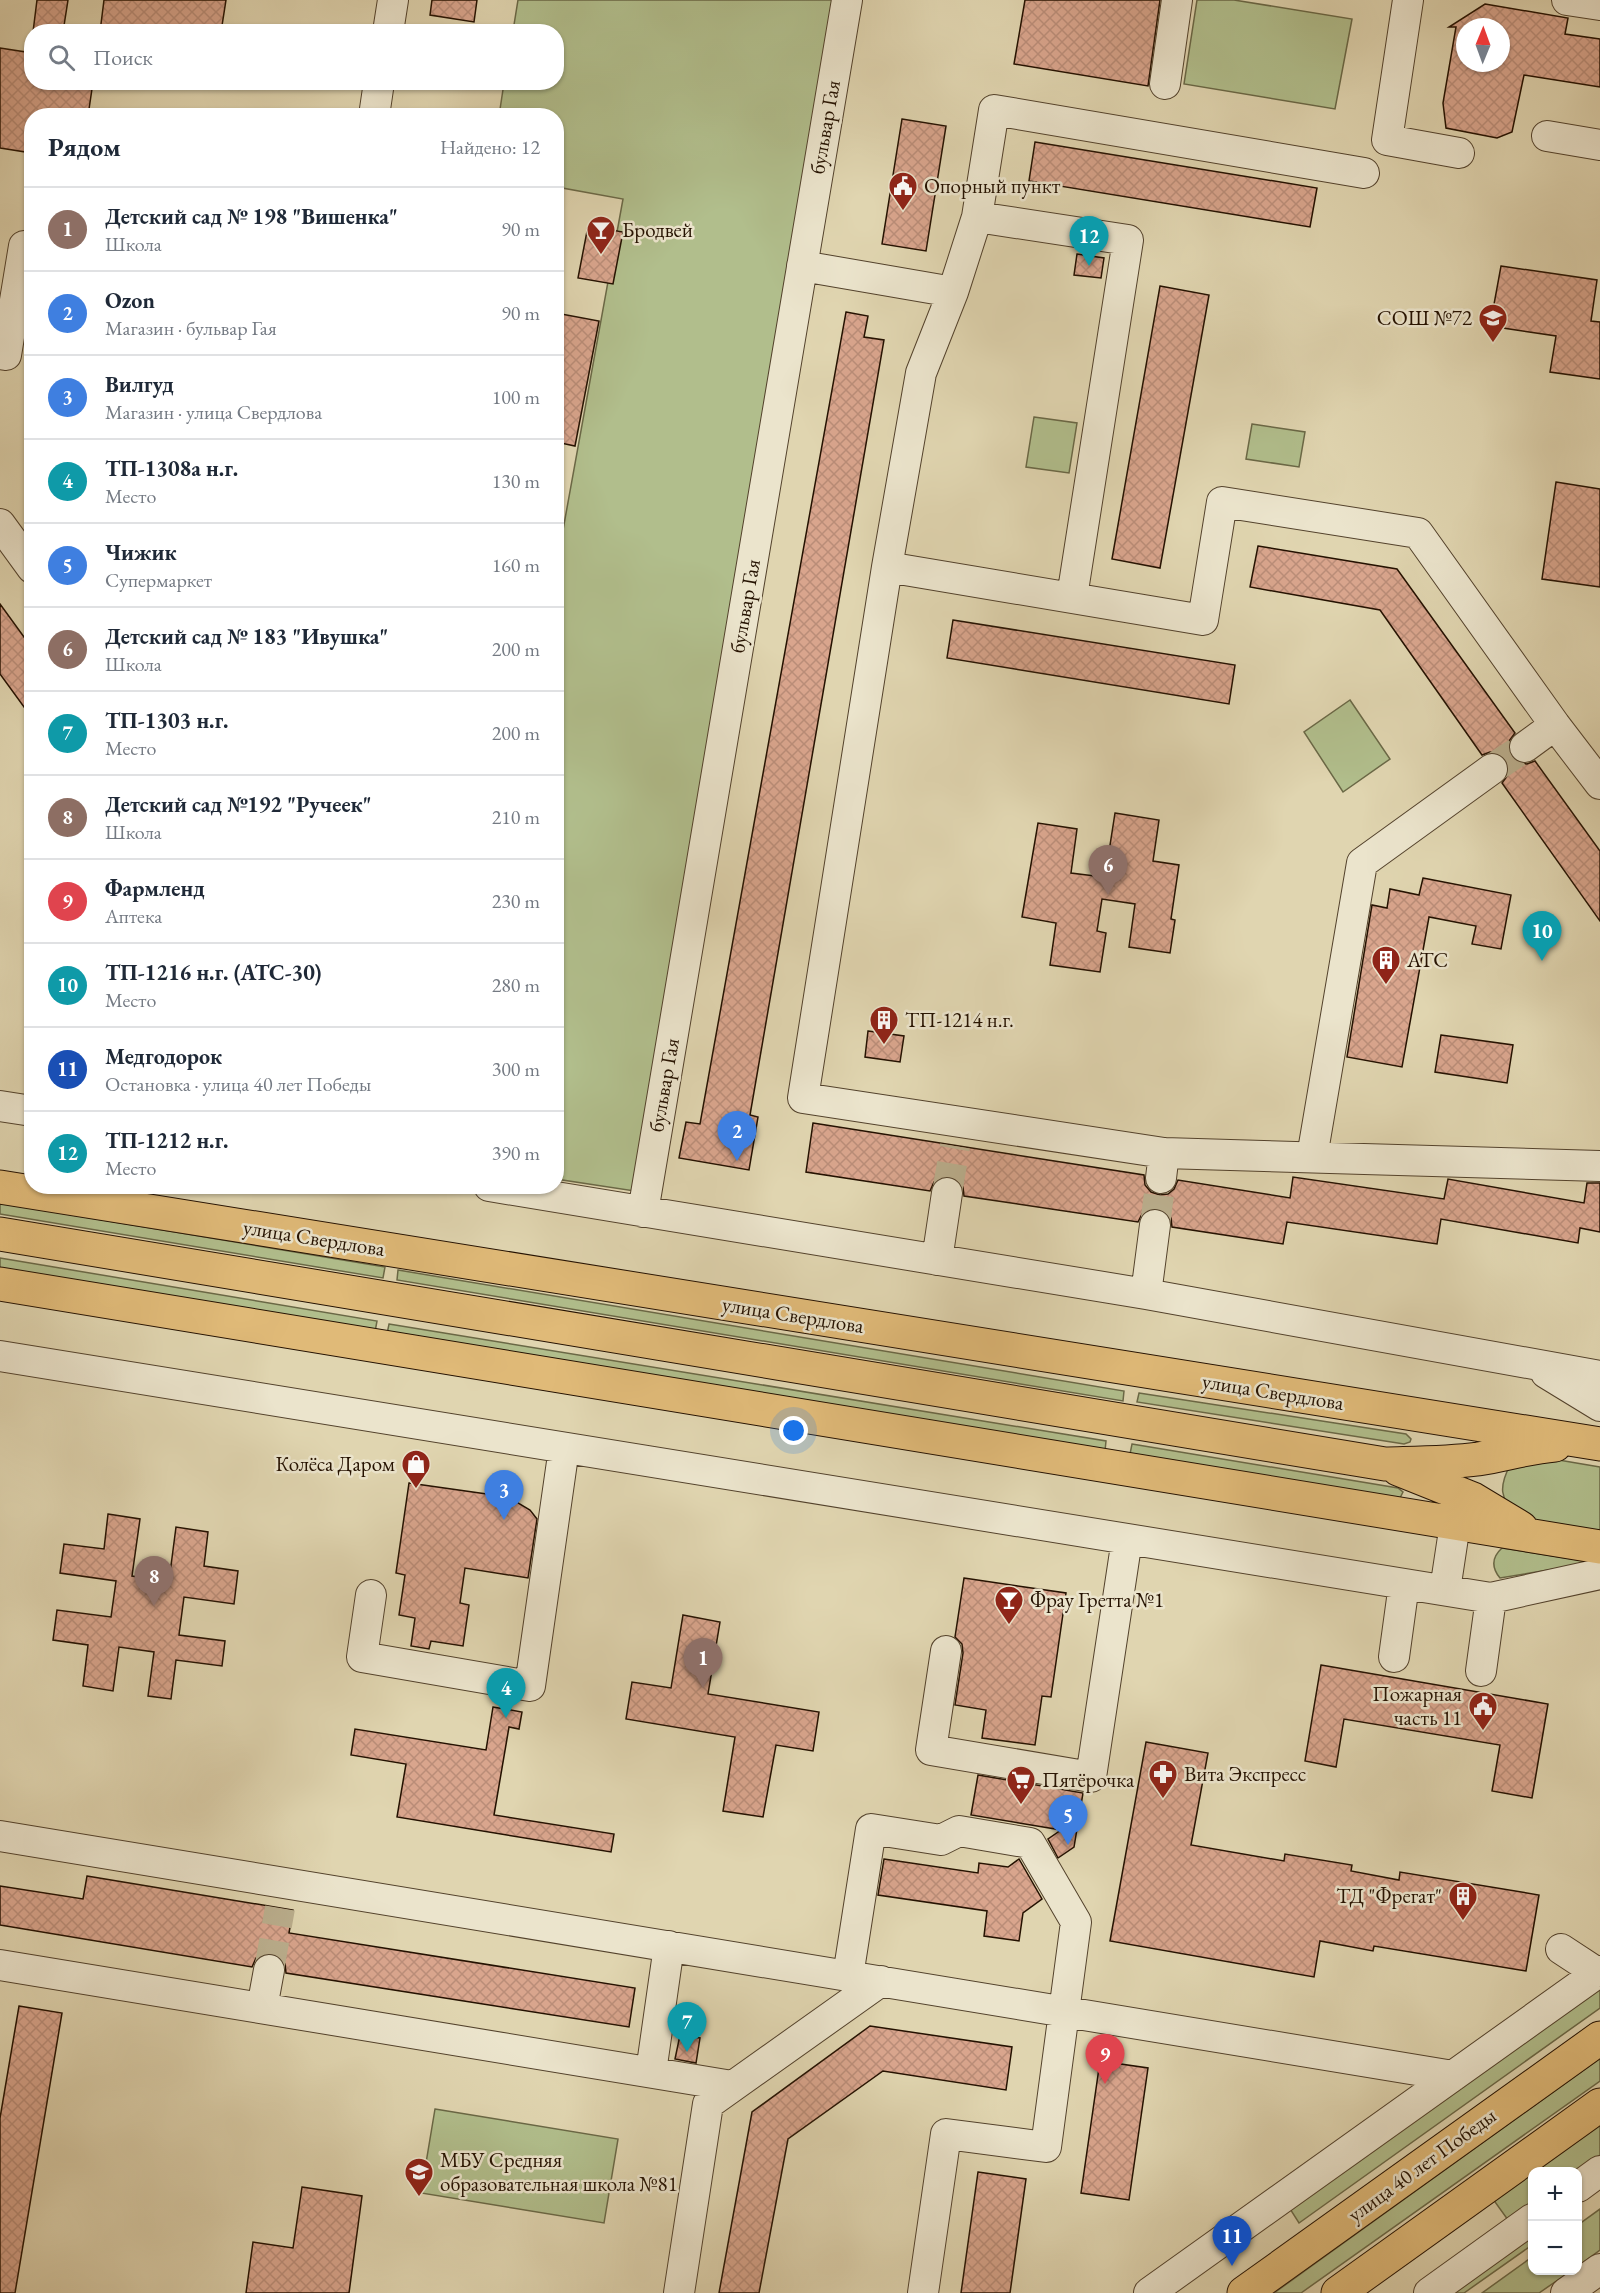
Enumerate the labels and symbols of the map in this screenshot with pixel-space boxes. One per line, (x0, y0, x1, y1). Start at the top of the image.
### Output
north arrow (1456, 18, 1510, 72)
street label: бульвар Гая (803, 78, 846, 176)
public building icon: Опорный пункт (887, 170, 919, 212)
place label: Опорный пункт (924, 172, 1061, 199)
bar icon: Бродвей (585, 214, 617, 256)
place label: Бродвей (622, 216, 693, 243)
pin: 12 (1070, 216, 1108, 266)
school or university icon: СОШ №72 (1477, 302, 1509, 344)
place label: СОШ №72 (1377, 304, 1472, 331)
street label: бульвар Гая (723, 557, 766, 655)
pin: 6 (1088, 846, 1128, 895)
pin: 10 (1522, 912, 1562, 961)
building icon: АТС (1370, 944, 1402, 986)
place label: АТС (1406, 946, 1448, 973)
building icon: ТП-1214 н.г. (868, 1004, 900, 1046)
place label: ТП-1214 н.г. (905, 1006, 1014, 1033)
street label: бульвар Гая (642, 1036, 685, 1134)
pin: 2 (718, 1112, 756, 1161)
street label: улица Свердлова (241, 1213, 387, 1262)
street label: улица Свердлова (720, 1290, 866, 1339)
street label: улица Свердлова (1200, 1367, 1346, 1416)
your location (779, 1416, 808, 1445)
shop icon: Колёса Даром (400, 1448, 432, 1490)
place label: Колёса Даром (275, 1450, 395, 1477)
pin: 3 (484, 1470, 524, 1520)
pin: 8 (134, 1556, 174, 1606)
bar icon: Фрау Гретта №1 (993, 1584, 1025, 1626)
place label: Фрау Гретта №1 (1030, 1586, 1164, 1613)
pin: 1 (684, 1638, 722, 1688)
pin: 4 (486, 1668, 526, 1718)
place label: Пожарная часть 11 (1372, 1680, 1462, 1731)
public building icon: Пожарная часть 11 (1467, 1690, 1499, 1732)
pharmacy icon: Вита Экспресс (1147, 1758, 1179, 1800)
place label: Вита Экспресс (1184, 1760, 1306, 1787)
supermarket icon: Пятёрочка (1005, 1764, 1037, 1806)
place label: Пятёрочка (1042, 1766, 1135, 1793)
pin: 5 (1048, 1796, 1088, 1845)
building icon: ТД "Фрегат" (1447, 1880, 1479, 1922)
place label: ТД "Фрегат" (1336, 1882, 1442, 1909)
pin: 7 (668, 2002, 706, 2052)
pin: 9 (1086, 2034, 1124, 2084)
street label: улица 40 лет Победы (1342, 2102, 1501, 2228)
place label: МБУ Средняя образовательная школа №81 (440, 2146, 678, 2197)
school or university icon: МБУ Средняя образовательная школа №81 (403, 2156, 435, 2198)
pin: 11 (1212, 2216, 1252, 2266)

